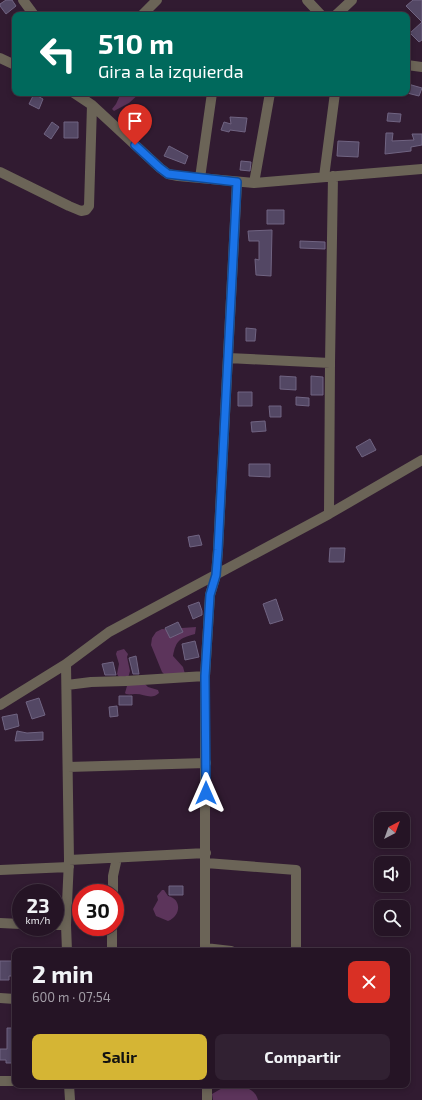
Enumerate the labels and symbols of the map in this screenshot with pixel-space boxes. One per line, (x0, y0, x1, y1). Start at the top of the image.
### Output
pin (118, 104, 152, 145)
position arrow (185, 772, 227, 814)
north arrow (374, 812, 410, 848)
speed limit sign: 30 (72, 884, 124, 936)

